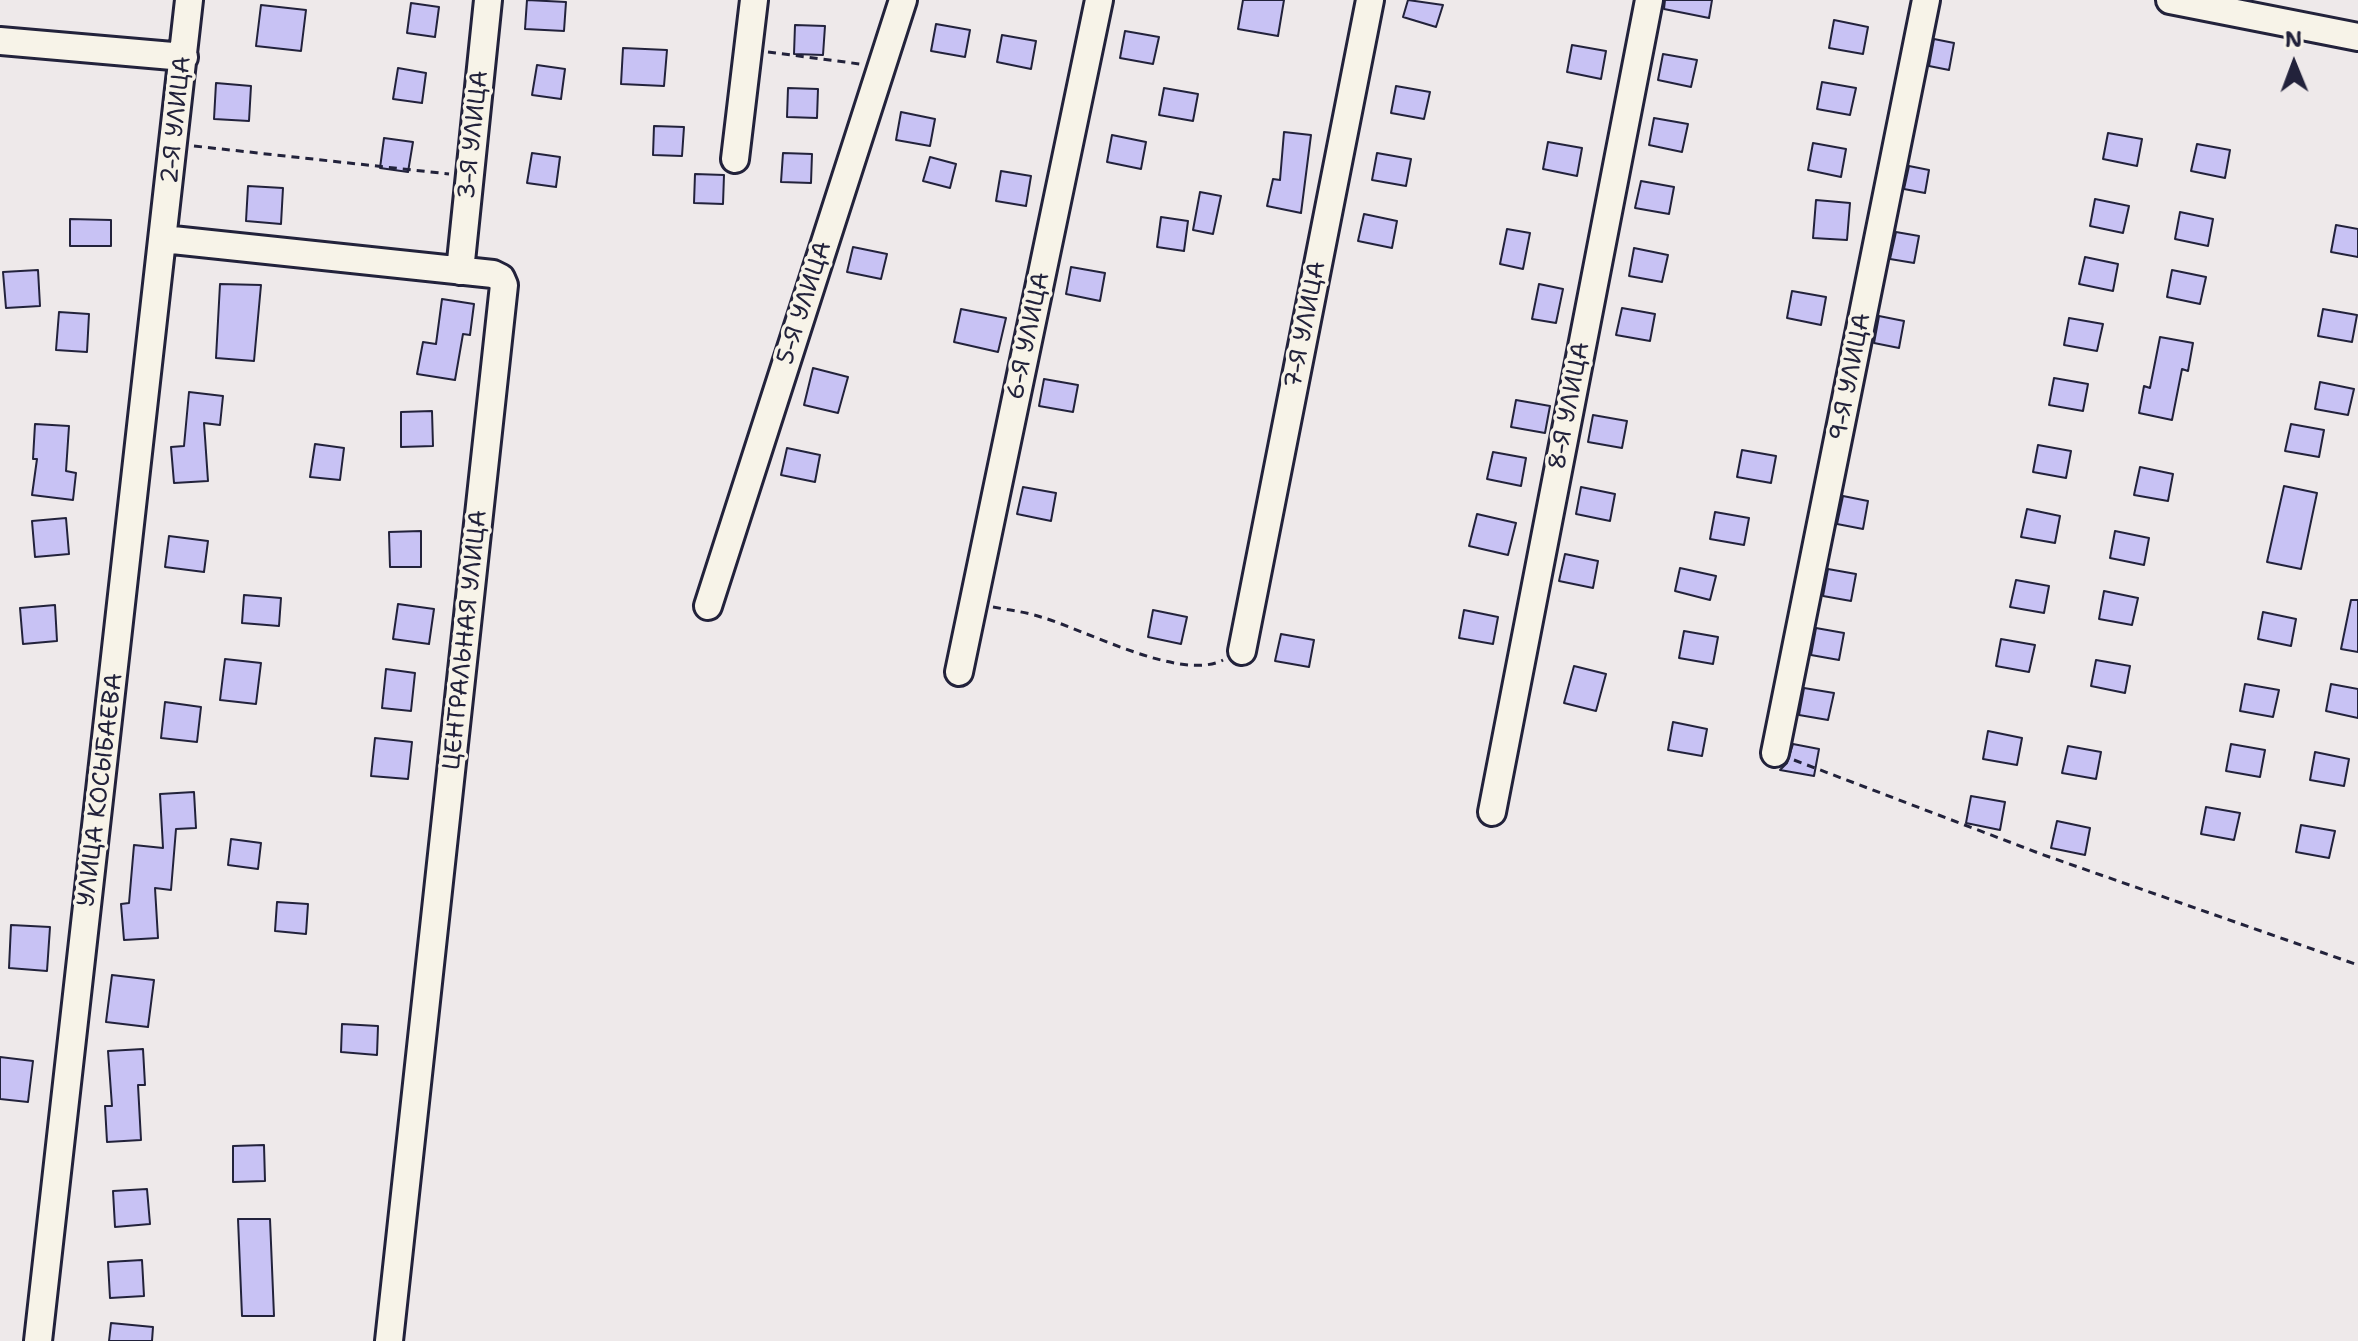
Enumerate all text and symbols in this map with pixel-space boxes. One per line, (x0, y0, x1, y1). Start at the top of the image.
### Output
north arrow (2254, 24, 2334, 104)
text: N (2285, 25, 2303, 54)
street label: 2-Я УЛИЦА (156, 55, 198, 185)
street label: 3-Я УЛИЦА (453, 69, 495, 201)
street label: 5-Я УЛИЦА (772, 238, 838, 368)
street label: 7-Я УЛИЦА (1280, 259, 1332, 391)
street label: 6-Я УЛИЦА (1001, 270, 1057, 402)
street label: 9-Я УЛИЦА (1825, 311, 1877, 443)
street label: 8-Я УЛИЦА (1544, 340, 1596, 472)
street label: ЦЕНТРАЛЬНАЯ УЛИЦА (438, 508, 494, 772)
street label: УЛИЦА КОСЫБАЕВА (72, 671, 130, 909)

